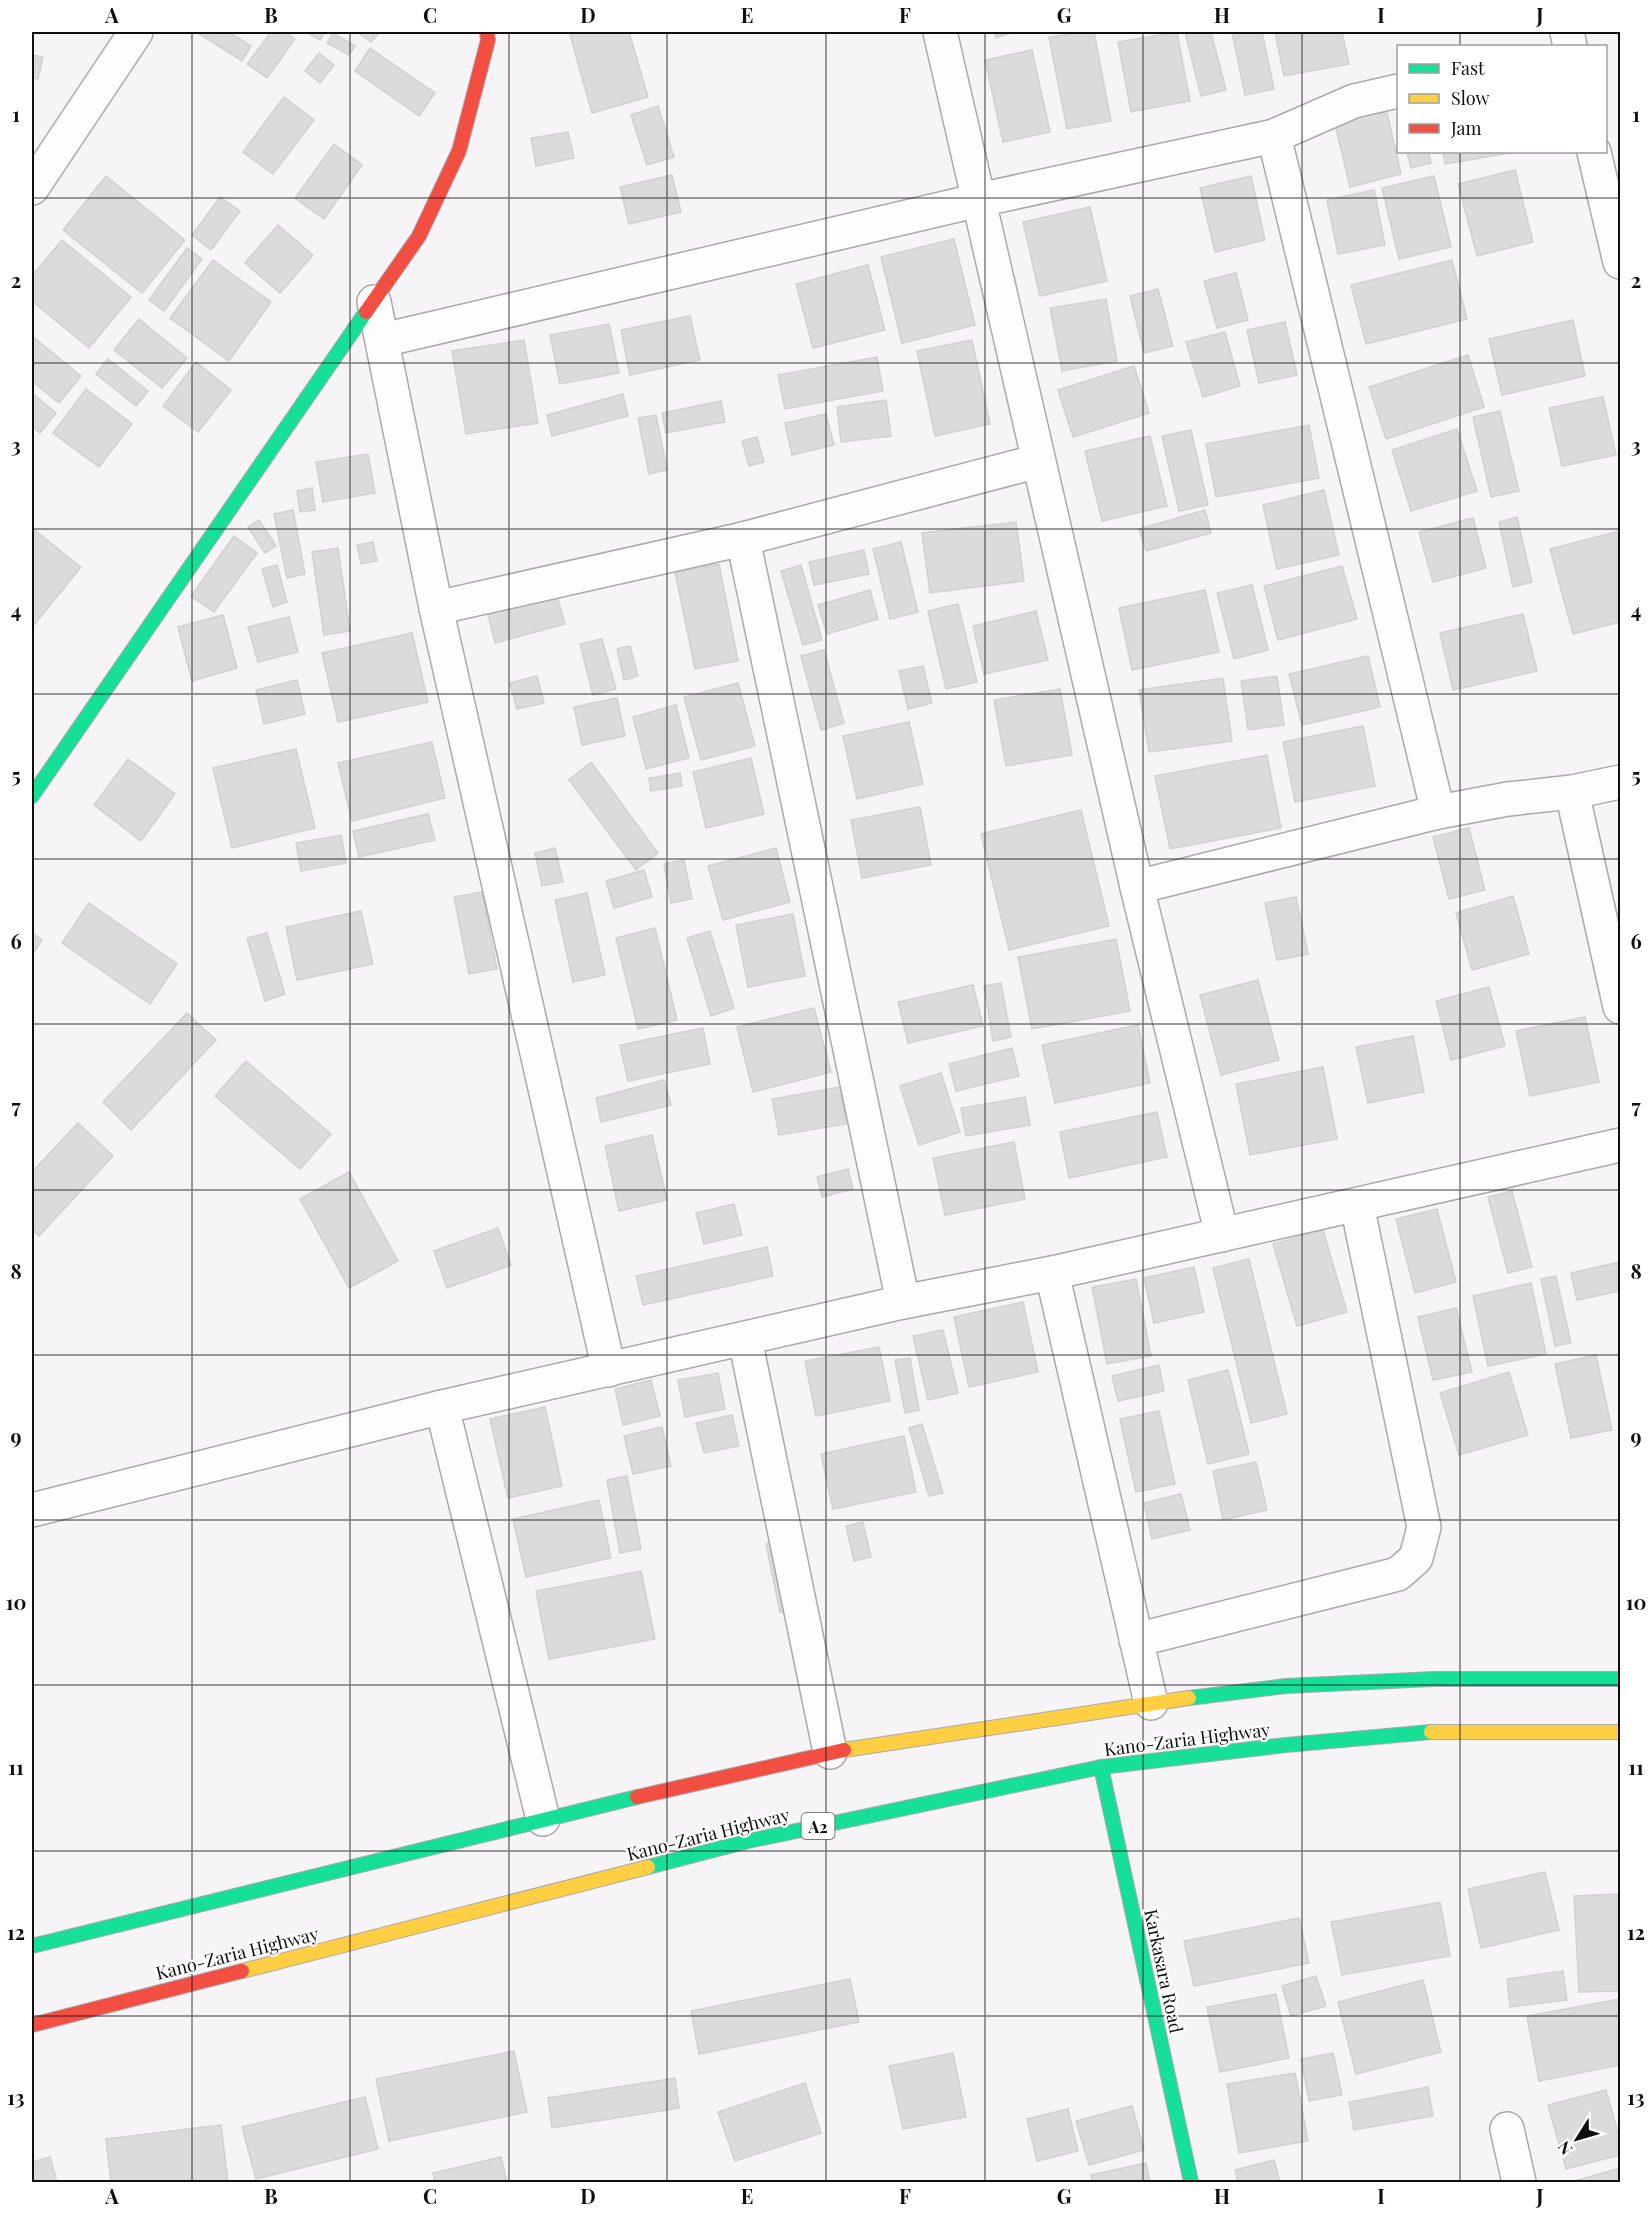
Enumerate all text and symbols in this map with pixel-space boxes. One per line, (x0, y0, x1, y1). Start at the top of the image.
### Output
text: A (104, 1, 119, 28)
text: B (264, 1, 278, 28)
text: C (423, 1, 437, 28)
text: D (580, 1, 596, 28)
text: E (741, 1, 753, 28)
text: F (899, 1, 911, 28)
text: G (1057, 1, 1072, 28)
text: H (1214, 1, 1230, 28)
text: I (1377, 1, 1385, 28)
text: J (1535, 1, 1544, 28)
legend (1397, 45, 1607, 153)
text: Fast (1451, 56, 1485, 80)
text: Slow (1451, 86, 1489, 110)
text: 1 (12, 100, 20, 127)
text: 1 (1632, 100, 1640, 127)
text: Jam (1450, 116, 1481, 140)
text: 2 (11, 266, 21, 293)
text: 2 (1631, 266, 1641, 293)
text: 3 (11, 431, 21, 458)
text: 3 (1631, 431, 1641, 458)
text: 4 (11, 596, 21, 623)
text: 4 (1631, 596, 1641, 623)
text: 5 (11, 761, 21, 788)
text: 5 (1631, 761, 1641, 788)
text: 6 (10, 927, 22, 954)
text: 6 (1630, 927, 1642, 954)
text: 7 (11, 1092, 21, 1119)
text: 7 (1631, 1092, 1641, 1119)
text: 8 (10, 1257, 22, 1284)
text: 8 (1630, 1257, 1642, 1284)
text: 9 (10, 1422, 22, 1449)
text: 9 (1630, 1422, 1642, 1449)
text: 10 (6, 1588, 26, 1615)
text: 10 (1626, 1588, 1646, 1615)
street label: Kano-Zaria Highway (1103, 1717, 1271, 1761)
text: 11 (8, 1753, 24, 1780)
text: 11 (1628, 1753, 1644, 1780)
street label: Kano-Zaria Highway (624, 1802, 792, 1866)
road number: A2 (802, 1813, 834, 1839)
street label: Karkasara Road (1139, 1907, 1189, 2036)
text: 12 (7, 1918, 25, 1945)
text: 12 (1627, 1918, 1645, 1945)
street label: Kano-Zaria Highway (153, 1921, 321, 1985)
text: 13 (7, 2083, 25, 2110)
text: 13 (1627, 2083, 1645, 2110)
north arrow (1547, 2109, 1607, 2169)
text: N (1552, 2137, 1576, 2159)
text: A (104, 2182, 119, 2209)
text: B (264, 2182, 278, 2209)
text: C (423, 2182, 437, 2209)
text: D (580, 2182, 596, 2209)
text: E (741, 2182, 753, 2209)
text: F (899, 2182, 911, 2209)
text: G (1057, 2182, 1072, 2209)
text: H (1214, 2182, 1230, 2209)
text: I (1377, 2182, 1385, 2209)
text: J (1535, 2182, 1544, 2209)

